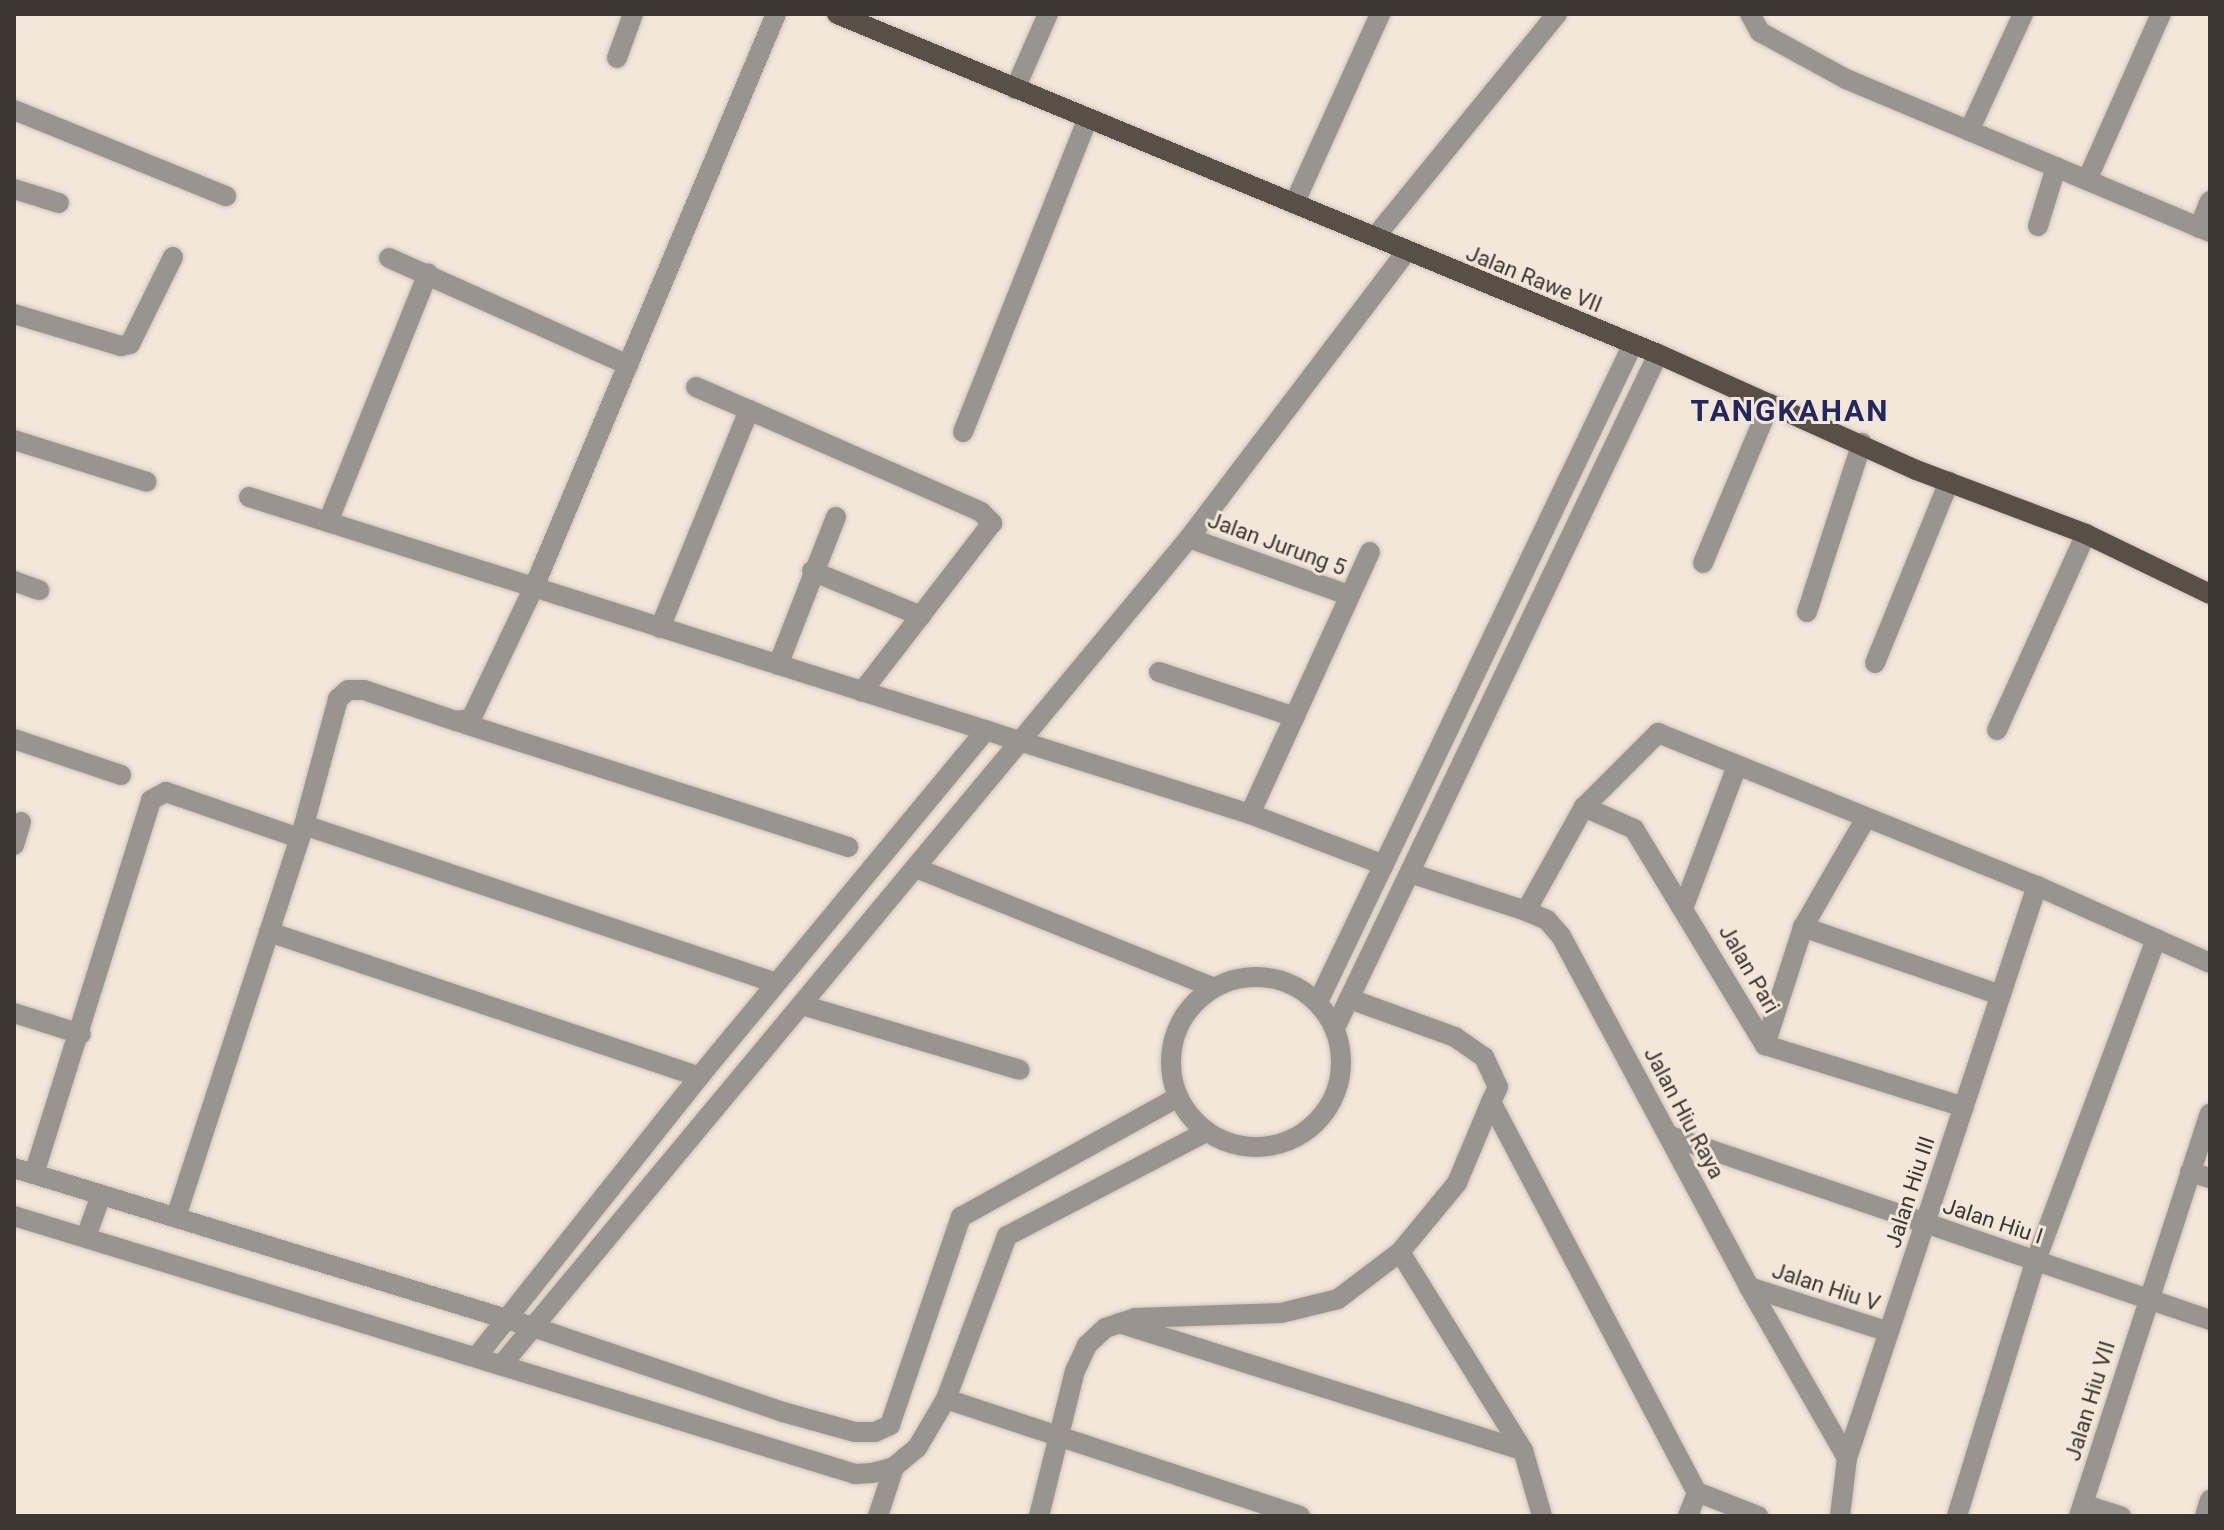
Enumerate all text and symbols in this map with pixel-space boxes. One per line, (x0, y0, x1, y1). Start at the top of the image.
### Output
street label: Jalan Rawe VII (1462, 240, 1606, 318)
district label: TANGKAHAN (1691, 393, 1889, 429)
street label: Jalan Jurung 5 (1204, 507, 1350, 581)
street label: Jalan Pari (1713, 920, 1785, 1018)
street label: Jalan Hiu Raya (1638, 1043, 1730, 1183)
street label: Jalan Hiu III (1880, 1133, 1940, 1251)
street label: Jalan Hiu I (1940, 1192, 2046, 1250)
street label: Jalan Hiu V (1769, 1257, 1883, 1317)
street label: Jalan Hiu VII (2059, 1338, 2121, 1464)

